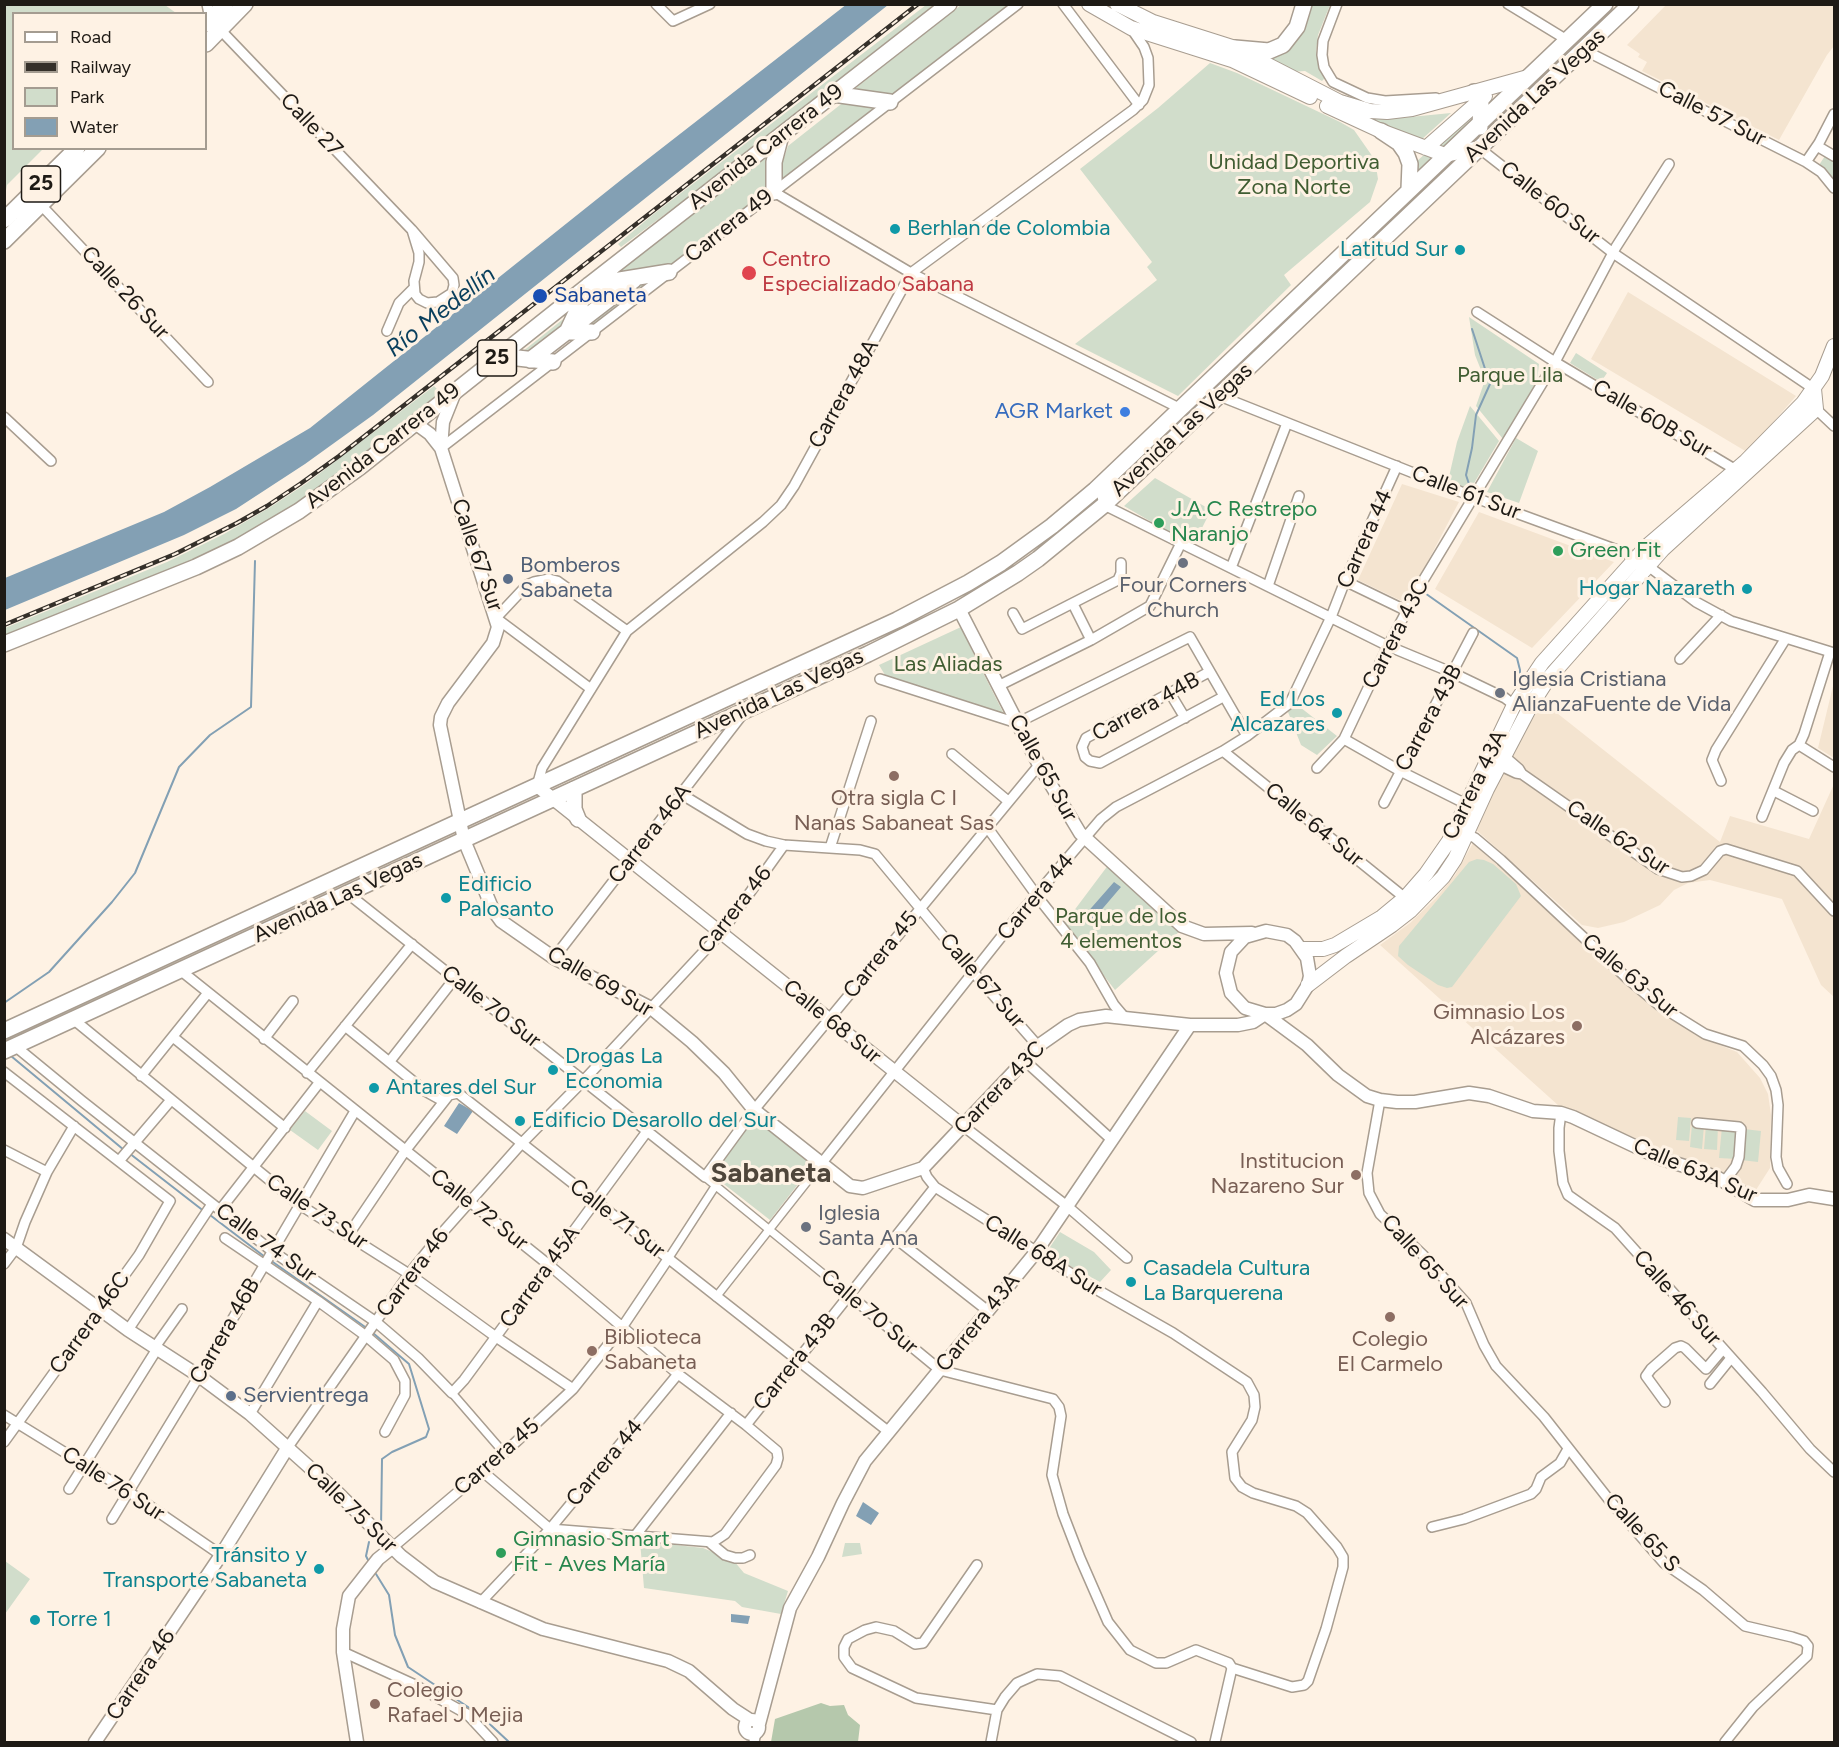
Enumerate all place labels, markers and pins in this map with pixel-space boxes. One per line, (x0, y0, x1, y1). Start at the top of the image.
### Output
place label: Berhlan de Colombia (907, 216, 1110, 242)
marker: Berhlan de Colombia (888, 222, 902, 236)
place label: Latitud Sur (1340, 237, 1448, 263)
marker: Latitud Sur (1453, 243, 1467, 257)
place label: Centro Especializado Sabana (762, 247, 974, 298)
marker: Centro Especializado Sabana (740, 264, 758, 282)
place label: Sabaneta (554, 283, 647, 309)
marker: Sabaneta (531, 287, 549, 305)
place label: AGR Market (995, 399, 1113, 425)
marker: AGR Market (1118, 405, 1132, 419)
place label: J.A.C Restrepo Naranjo (1171, 497, 1317, 548)
marker: J.A.C Restrepo Naranjo (1152, 516, 1166, 530)
place label: Green Fit (1570, 538, 1661, 564)
marker: Green Fit (1551, 544, 1565, 558)
place label: Bomberos Sabaneta (520, 553, 620, 604)
marker: Four Corners Church (1176, 556, 1190, 570)
marker: Bomberos Sabaneta (501, 572, 515, 586)
place label: Four Corners Church (1119, 573, 1247, 624)
place label: Hogar Nazareth (1578, 576, 1735, 602)
marker: Hogar Nazareth (1740, 582, 1754, 596)
place label: Iglesia Cristiana AlianzaFuente de Vida (1512, 667, 1731, 718)
marker: Iglesia Cristiana AlianzaFuente de Vida (1493, 686, 1507, 700)
place label: Ed Los Alcazares (1230, 687, 1325, 738)
marker: Ed Los Alcazares (1330, 706, 1344, 720)
marker: Otra sigla C I Nanas Sabaneat Sas (887, 769, 901, 783)
place label: Otra sigla C I Nanas Sabaneat Sas (794, 786, 994, 837)
place label: Edificio Palosanto (458, 872, 554, 924)
marker: Edificio Palosanto (439, 891, 453, 905)
place label: Gimnasio Los Alcázares (1433, 1000, 1565, 1052)
marker: Gimnasio Los Alcázares (1570, 1019, 1584, 1033)
place label: Drogas La Economia (565, 1044, 663, 1096)
marker: Drogas La Economia (546, 1063, 560, 1077)
place label: Antares del Sur (386, 1075, 536, 1101)
marker: Antares del Sur (367, 1081, 381, 1095)
place label: Edificio Desarollo del Sur (532, 1108, 777, 1134)
marker: Edificio Desarollo del Sur (513, 1114, 527, 1128)
place label: Institucion Nazareno Sur (1211, 1149, 1344, 1200)
marker: Institucion Nazareno Sur (1349, 1168, 1363, 1182)
place label: Iglesia Santa Ana (818, 1201, 918, 1252)
marker: Iglesia Santa Ana (799, 1220, 813, 1234)
place label: Casadela Cultura La Barquerena (1143, 1256, 1310, 1308)
marker: Casadela Cultura La Barquerena (1124, 1275, 1138, 1289)
marker: Colegio El Carmelo (1383, 1310, 1397, 1324)
place label: Biblioteca Sabaneta (604, 1325, 702, 1376)
place label: Colegio El Carmelo (1337, 1327, 1443, 1378)
marker: Biblioteca Sabaneta (585, 1344, 599, 1358)
place label: Servientrega (243, 1383, 369, 1409)
marker: Servientrega (224, 1389, 238, 1403)
place label: Gimnasio Smart Fit - Aves María (513, 1527, 670, 1579)
place label: Tránsito y Transporte Sabaneta (103, 1543, 307, 1594)
marker: Gimnasio Smart Fit - Aves María (494, 1546, 508, 1560)
marker: Tránsito y Transporte Sabaneta (312, 1562, 326, 1576)
place label: Torre 1 (47, 1607, 112, 1633)
marker: Torre 1 (28, 1613, 42, 1627)
place label: Colegio Rafael J Mejia (387, 1678, 523, 1730)
marker: Colegio Rafael J Mejia (368, 1697, 382, 1711)

